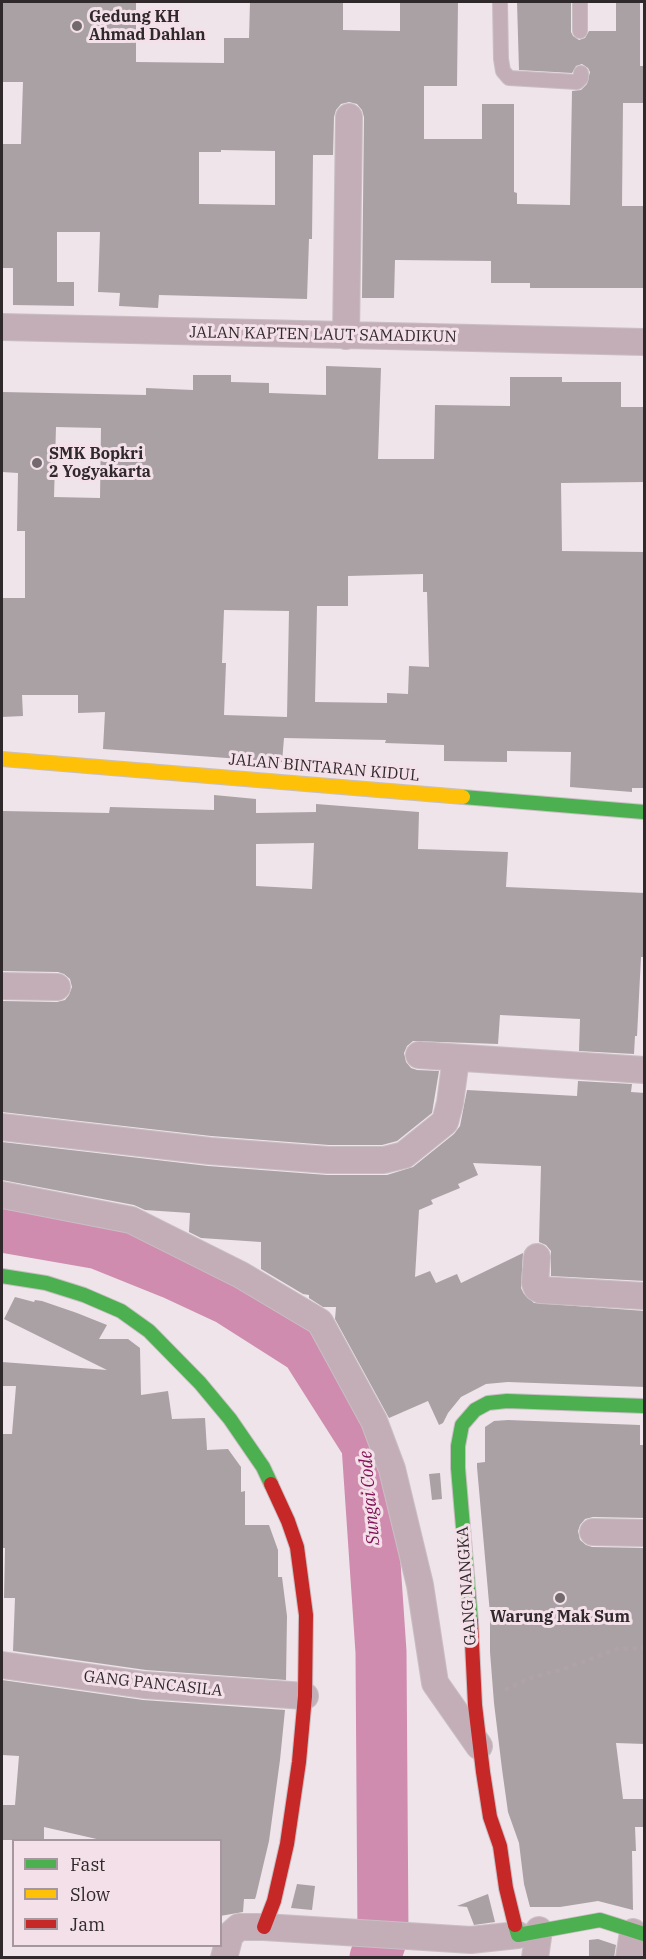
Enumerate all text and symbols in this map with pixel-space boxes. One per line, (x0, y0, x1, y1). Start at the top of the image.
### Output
place label: Gedung KH Ahmad Dahlan (89, 7, 206, 45)
marker: Gedung KH Ahmad Dahlan (70, 19, 84, 33)
street label: JALAN KAPTEN LAUT SAMADIKUN (189, 323, 457, 347)
place label: SMK Bopkri 2 Yogyakarta (49, 444, 151, 482)
marker: SMK Bopkri 2 Yogyakarta (30, 456, 44, 470)
street label: JALAN BINTARAN KIDUL (228, 750, 420, 786)
water label: Sungai Code (355, 1450, 385, 1546)
street label: GANG NANGKA (453, 1526, 481, 1646)
marker: Warung Mak Sum (553, 1591, 567, 1605)
place label: Warung Mak Sum (490, 1607, 630, 1627)
street label: GANG PANCASILA (83, 1667, 223, 1701)
legend (12, 1839, 222, 1947)
text: Fast (70, 1853, 105, 1876)
text: Slow (70, 1883, 110, 1906)
text: Jam (70, 1913, 105, 1936)

